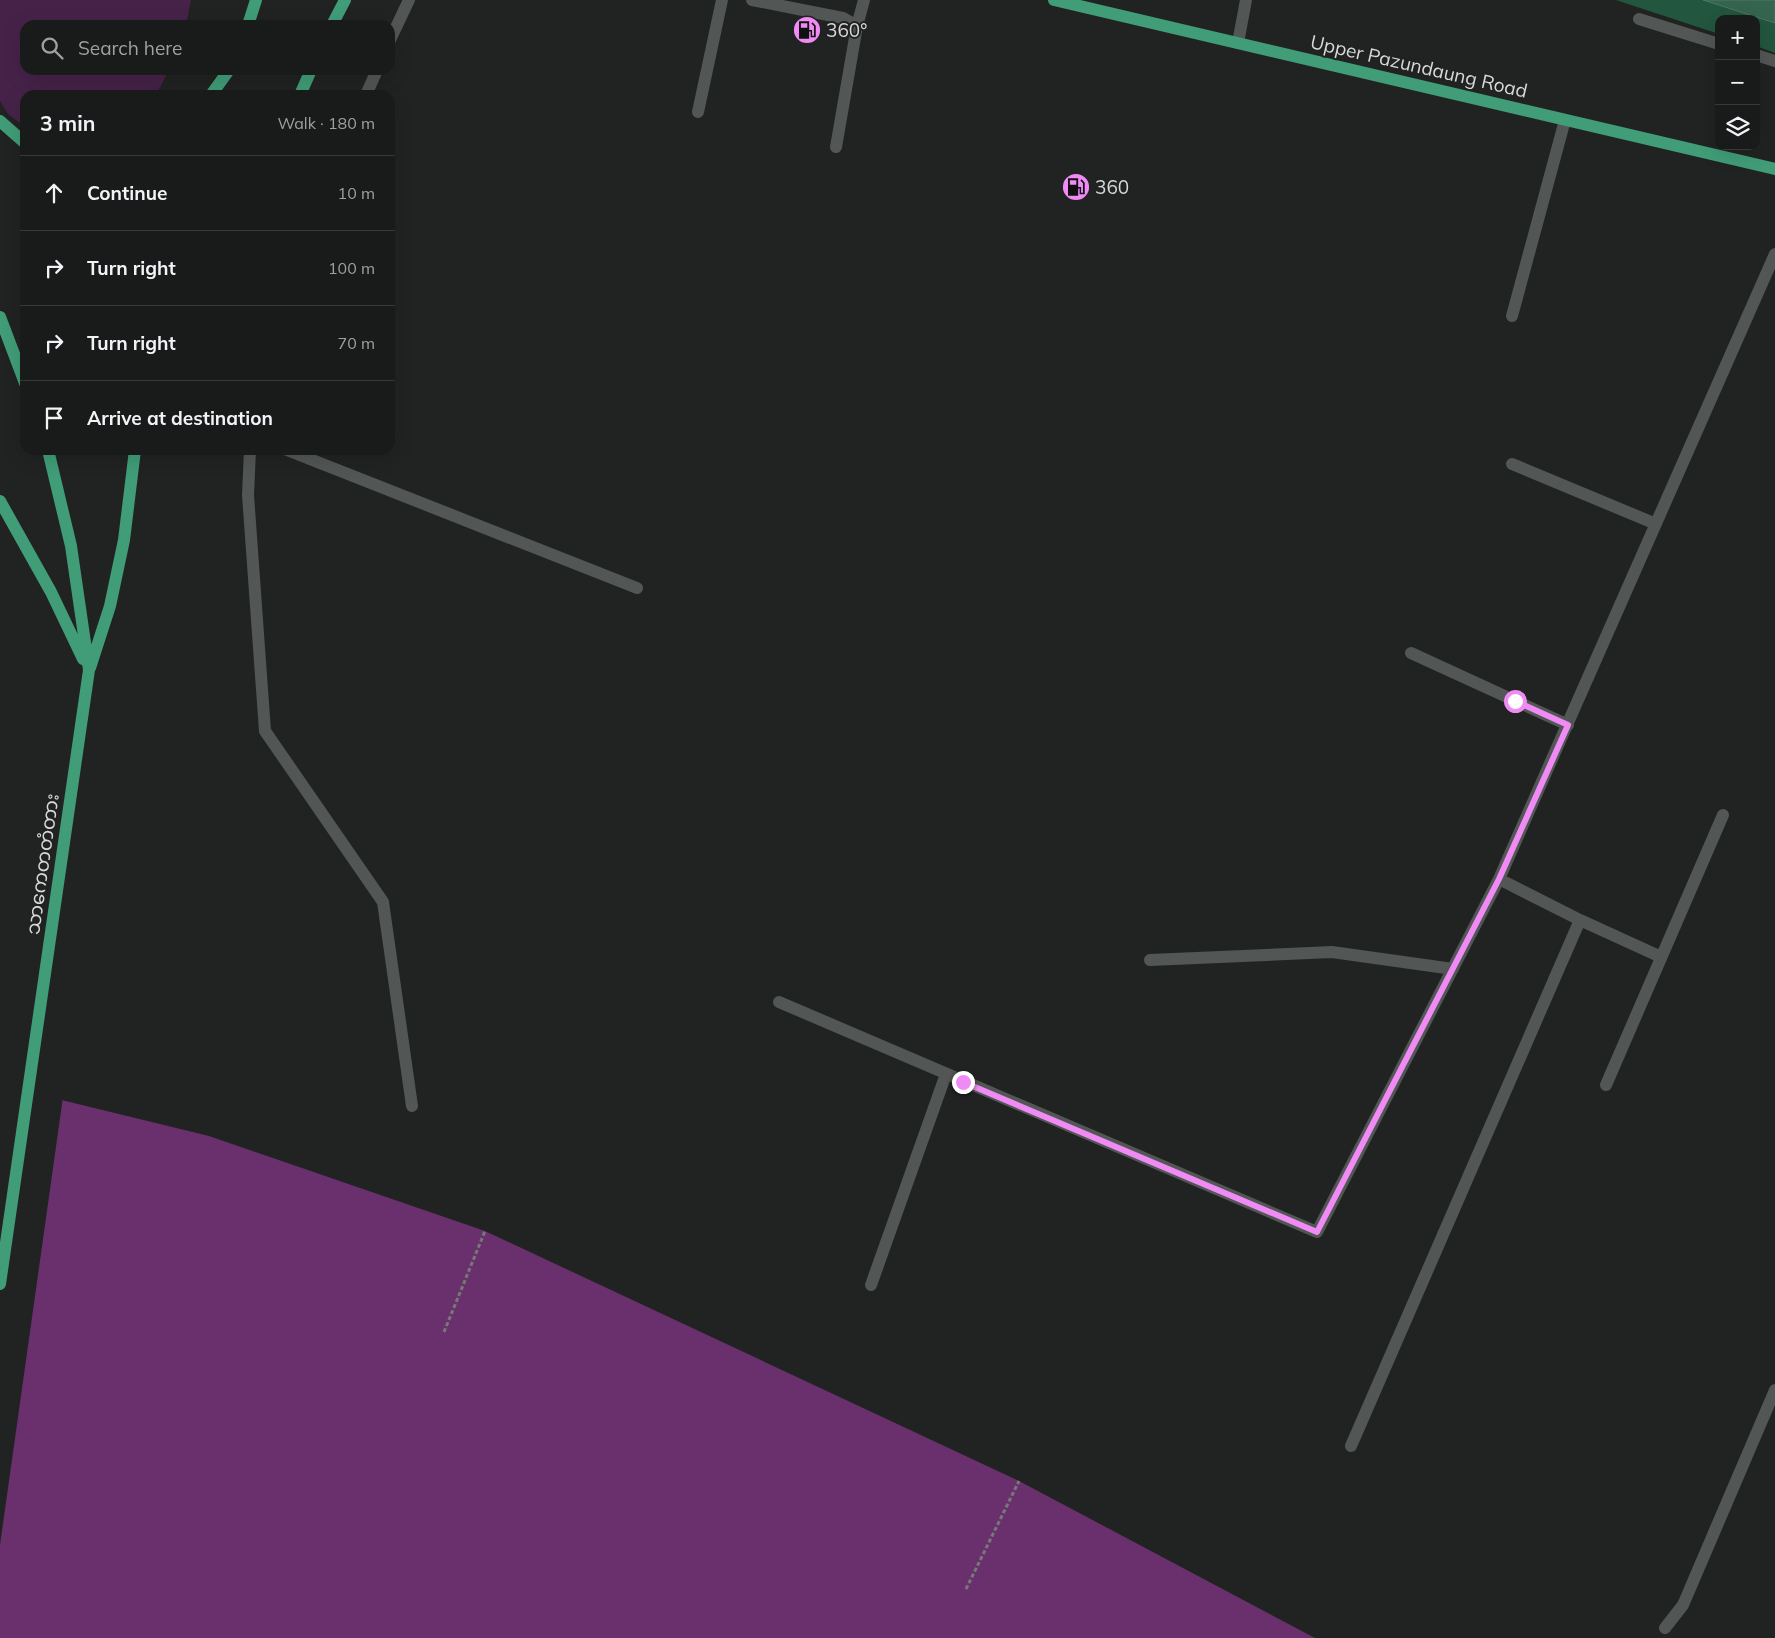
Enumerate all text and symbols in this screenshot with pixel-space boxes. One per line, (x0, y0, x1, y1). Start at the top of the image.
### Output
fuel station icon: 360° (792, 15, 822, 45)
map controls (1715, 15, 1760, 150)
button: + (1715, 15, 1760, 60)
place label: 360° (826, 18, 867, 42)
search box (20, 20, 395, 75)
street label: Upper Pazundaung Road (1308, 29, 1530, 103)
icon: search (38, 34, 66, 62)
text: Search here (78, 36, 182, 60)
button: − (1715, 60, 1760, 105)
button: layers (1715, 105, 1760, 150)
text: 3 min (40, 110, 95, 136)
text: Walk · 180 m (277, 113, 375, 133)
fuel station icon: 360 (1061, 172, 1091, 202)
place label: 360 (1095, 175, 1129, 199)
icon: ahead (40, 179, 68, 207)
text: Continue (87, 181, 167, 205)
text: 10 m (338, 183, 375, 203)
icon: right (40, 254, 68, 282)
text: Turn right (87, 256, 176, 280)
text: 100 m (328, 258, 375, 278)
icon: right (40, 329, 68, 357)
text: Turn right (87, 331, 176, 355)
text: 70 m (338, 333, 375, 353)
icon: arrive (40, 404, 68, 432)
text: Arrive at destination (87, 406, 273, 430)
route start (1504, 690, 1527, 713)
street label: သာကေတတံတား (20, 792, 64, 936)
route end (952, 1071, 975, 1094)

